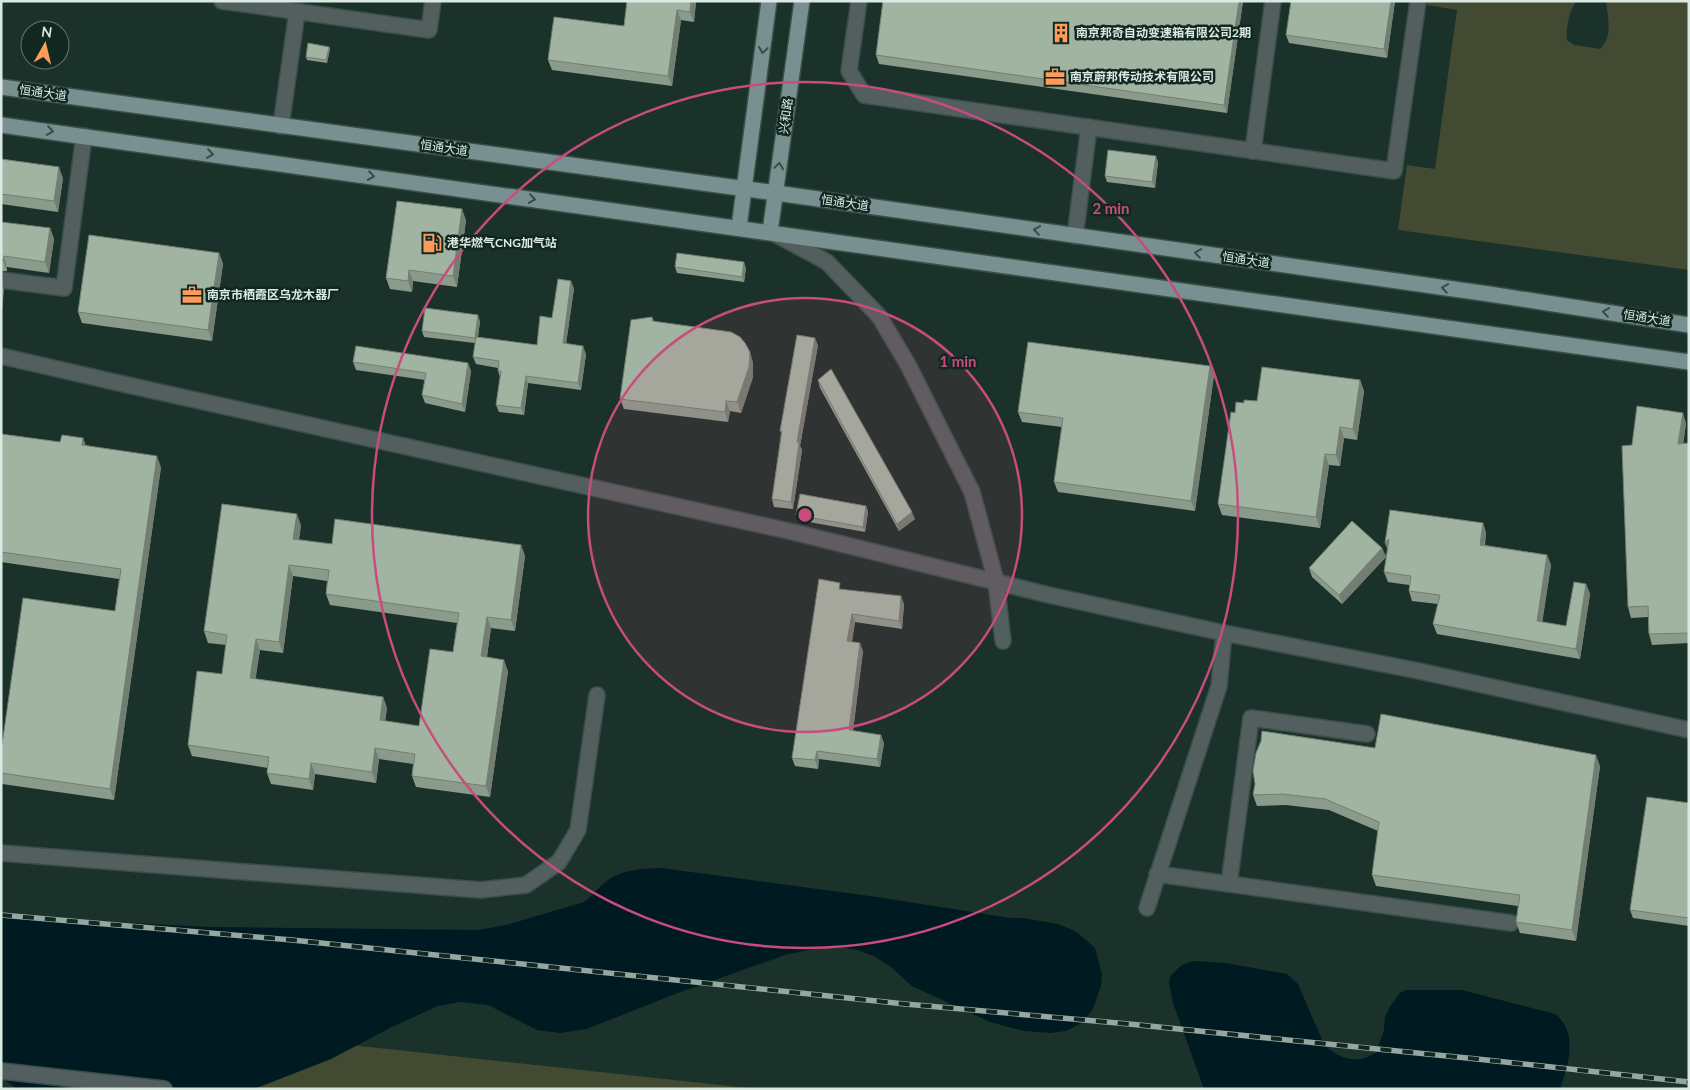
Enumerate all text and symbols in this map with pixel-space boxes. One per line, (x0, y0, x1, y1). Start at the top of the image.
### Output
north arrow (20, 20, 70, 70)
text: N (40, 22, 53, 41)
building icon: 南京邦奇自动变速箱有限公司2期 (1050, 22, 1072, 44)
place label: 南京邦奇自动变速箱有限公司2期 (1076, 25, 1251, 40)
one-way arrow (758, 46, 769, 54)
office icon: 南京蔚邦传动技术有限公司 (1044, 66, 1066, 88)
place label: 南京蔚邦传动技术有限公司 (1070, 69, 1214, 84)
street label: 恒通大道 (18, 82, 68, 103)
street label: 兴和路 (776, 97, 795, 135)
one-way arrow (45, 126, 54, 136)
street label: 恒通大道 (419, 137, 469, 158)
one-way arrow (207, 148, 215, 159)
one-way arrow (774, 162, 784, 170)
one-way arrow (368, 170, 376, 181)
street label: 恒通大道 (820, 192, 870, 213)
one-way arrow (528, 193, 537, 203)
text: 2 min (1092, 199, 1130, 217)
one-way arrow (1032, 226, 1041, 236)
fuel station icon: 港华燃气CNG加气站 (421, 232, 443, 254)
place label: 港华燃气CNG加气站 (447, 235, 557, 250)
one-way arrow (1193, 248, 1201, 259)
street label: 恒通大道 (1221, 249, 1271, 270)
one-way arrow (1441, 283, 1449, 294)
office icon: 南京市栖霞区乌龙木器厂 (181, 284, 203, 306)
place label: 南京市栖霞区乌龙木器厂 (207, 287, 339, 302)
street label: 恒通大道 (1622, 306, 1672, 329)
one-way arrow (1602, 307, 1610, 317)
text: 1 min (939, 352, 977, 370)
centre of rings (796, 506, 814, 524)

